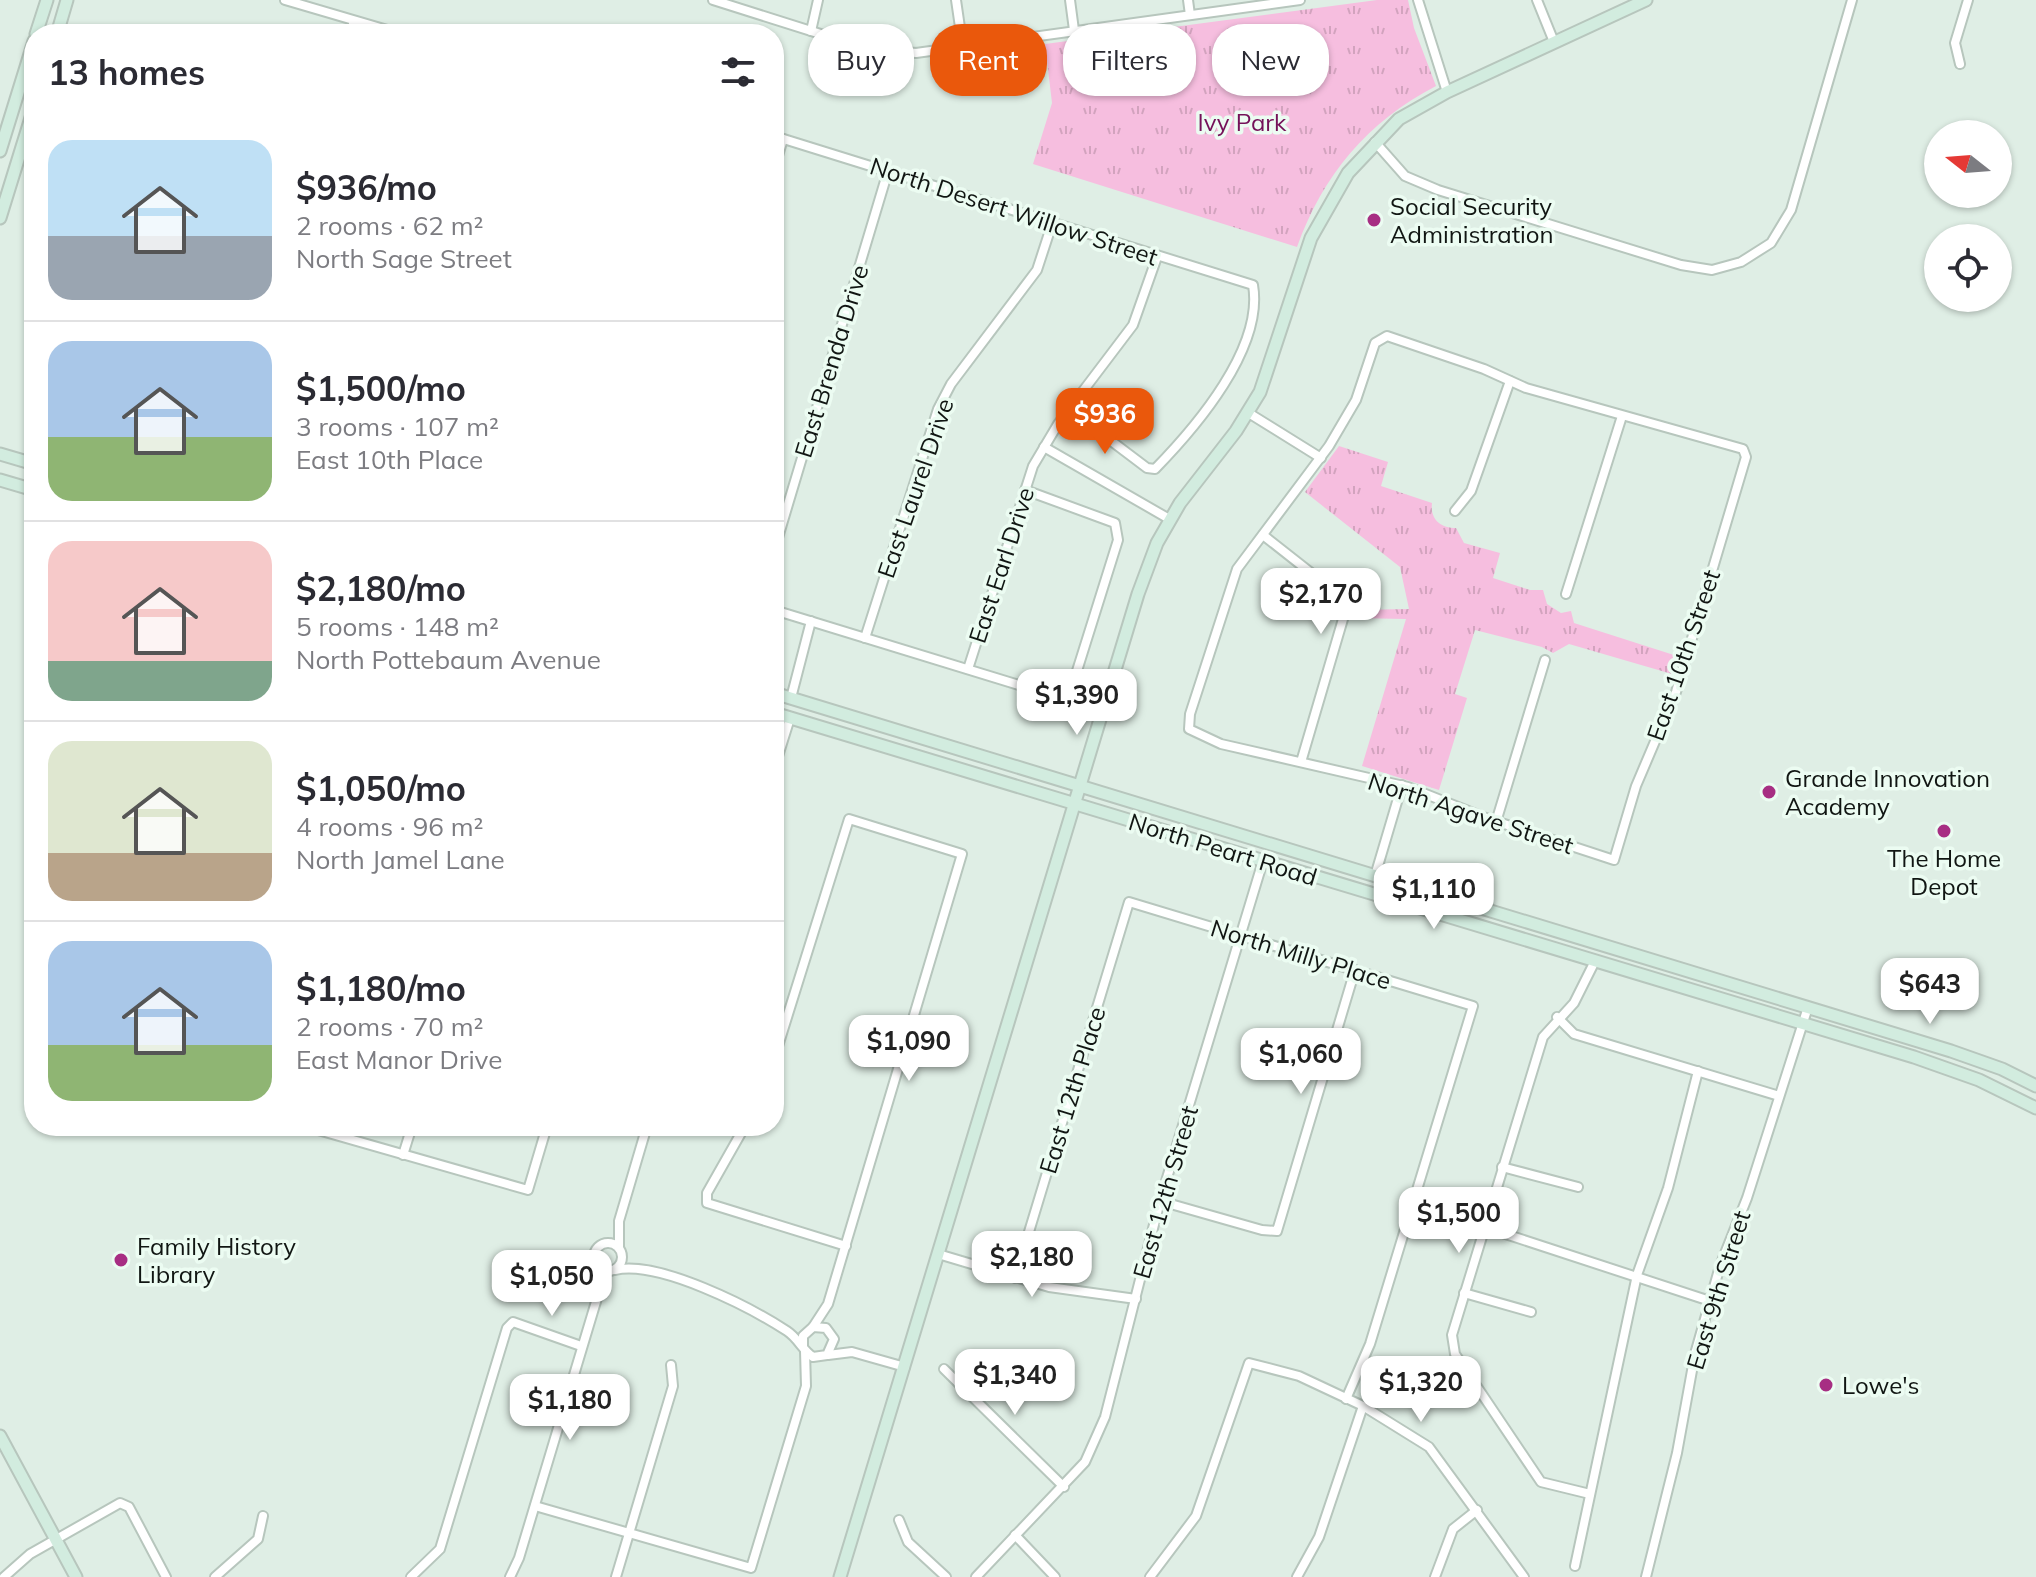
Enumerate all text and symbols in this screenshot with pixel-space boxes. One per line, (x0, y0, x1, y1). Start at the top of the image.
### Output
chip: Buy (808, 24, 914, 96)
chip: Rent (930, 24, 1047, 96)
chip: Filters (1063, 24, 1196, 96)
chip: New (1212, 24, 1329, 96)
icon: filters (716, 50, 760, 94)
text: 13 homes (48, 51, 205, 94)
park label: Ivy Park (1198, 107, 1287, 137)
north arrow (1924, 120, 2012, 208)
map controls (1924, 120, 2012, 312)
street label: North Desert Willow Street (866, 150, 1162, 272)
text: $936/mo (296, 166, 437, 209)
icon: home (112, 172, 208, 268)
place label: Social Security Administration (1390, 191, 1554, 249)
text: 2 rooms · 62 m² (296, 209, 483, 242)
marker: Social Security Administration (1365, 211, 1383, 229)
button: locate (1924, 224, 2012, 312)
text: North Sage Street (296, 242, 512, 275)
street label: East Brenda Drive (787, 261, 875, 461)
text: $1,500/mo (296, 367, 466, 410)
icon: home (112, 373, 208, 469)
pin: $936 (1058, 388, 1152, 456)
street label: East Laurel Drive (870, 394, 960, 582)
text: $936 (1074, 397, 1136, 430)
text: 3 rooms · 107 m² (296, 410, 499, 443)
text: East 10th Place (296, 443, 483, 476)
street label: East Earl Drive (962, 483, 1040, 647)
street label: East 10th Street (1640, 566, 1726, 744)
text: $2,180/mo (296, 567, 466, 610)
pin: $2,170 (1256, 568, 1386, 636)
icon: home (112, 573, 208, 669)
text: $2,170 (1279, 577, 1363, 610)
text: 5 rooms · 148 m² (296, 610, 499, 643)
text: North Pottebaum Avenue (296, 643, 601, 676)
pin: $1,390 (1012, 669, 1142, 737)
text: $1,390 (1035, 678, 1119, 711)
place label: Grande Innovation Academy (1785, 763, 1990, 821)
street label: North Agave Street (1364, 766, 1578, 860)
text: $1,050/mo (296, 767, 466, 810)
icon: home (112, 773, 208, 869)
marker: Grande Innovation Academy (1760, 783, 1778, 801)
street label: North Peart Road (1125, 806, 1321, 892)
text: 4 rooms · 96 m² (296, 810, 483, 843)
marker: The Home Depot (1935, 822, 1953, 840)
text: North Jamel Lane (296, 843, 505, 876)
place label: The Home Depot (1887, 843, 2001, 901)
pin: $1,110 (1369, 863, 1499, 931)
text: $1,110 (1392, 872, 1476, 905)
street label: North Milly Place (1207, 912, 1395, 996)
pin: $643 (1883, 958, 1977, 1026)
text: $1,180/mo (296, 967, 466, 1010)
text: $643 (1899, 967, 1961, 1000)
icon: home (112, 973, 208, 1069)
street label: East 12th Place (1032, 1003, 1112, 1177)
text: 2 rooms · 70 m² (296, 1010, 483, 1043)
pin: $1,090 (844, 1015, 974, 1083)
text: $1,090 (867, 1024, 951, 1057)
pin: $1,060 (1236, 1028, 1366, 1096)
text: $1,060 (1259, 1037, 1343, 1070)
text: East Manor Drive (296, 1043, 502, 1076)
street label: East 12th Street (1126, 1102, 1204, 1282)
pin: $1,500 (1394, 1187, 1524, 1255)
text: $1,500 (1417, 1196, 1501, 1229)
street label: East 9th Street (1680, 1207, 1756, 1373)
place label: Family History Library (137, 1231, 296, 1289)
pin: $2,180 (967, 1231, 1097, 1299)
text: $2,180 (990, 1240, 1074, 1273)
pin: $1,050 (487, 1250, 617, 1318)
marker: Family History Library (112, 1251, 130, 1269)
text: $1,050 (510, 1259, 594, 1292)
pin: $1,340 (950, 1349, 1080, 1417)
pin: $1,320 (1356, 1356, 1486, 1424)
text: $1,340 (973, 1358, 1057, 1391)
text: $1,320 (1379, 1365, 1463, 1398)
place label: Lowe's (1842, 1370, 1919, 1400)
pin: $1,180 (505, 1374, 635, 1442)
marker: Lowe's (1817, 1376, 1835, 1394)
text: $1,180 (528, 1383, 612, 1416)

